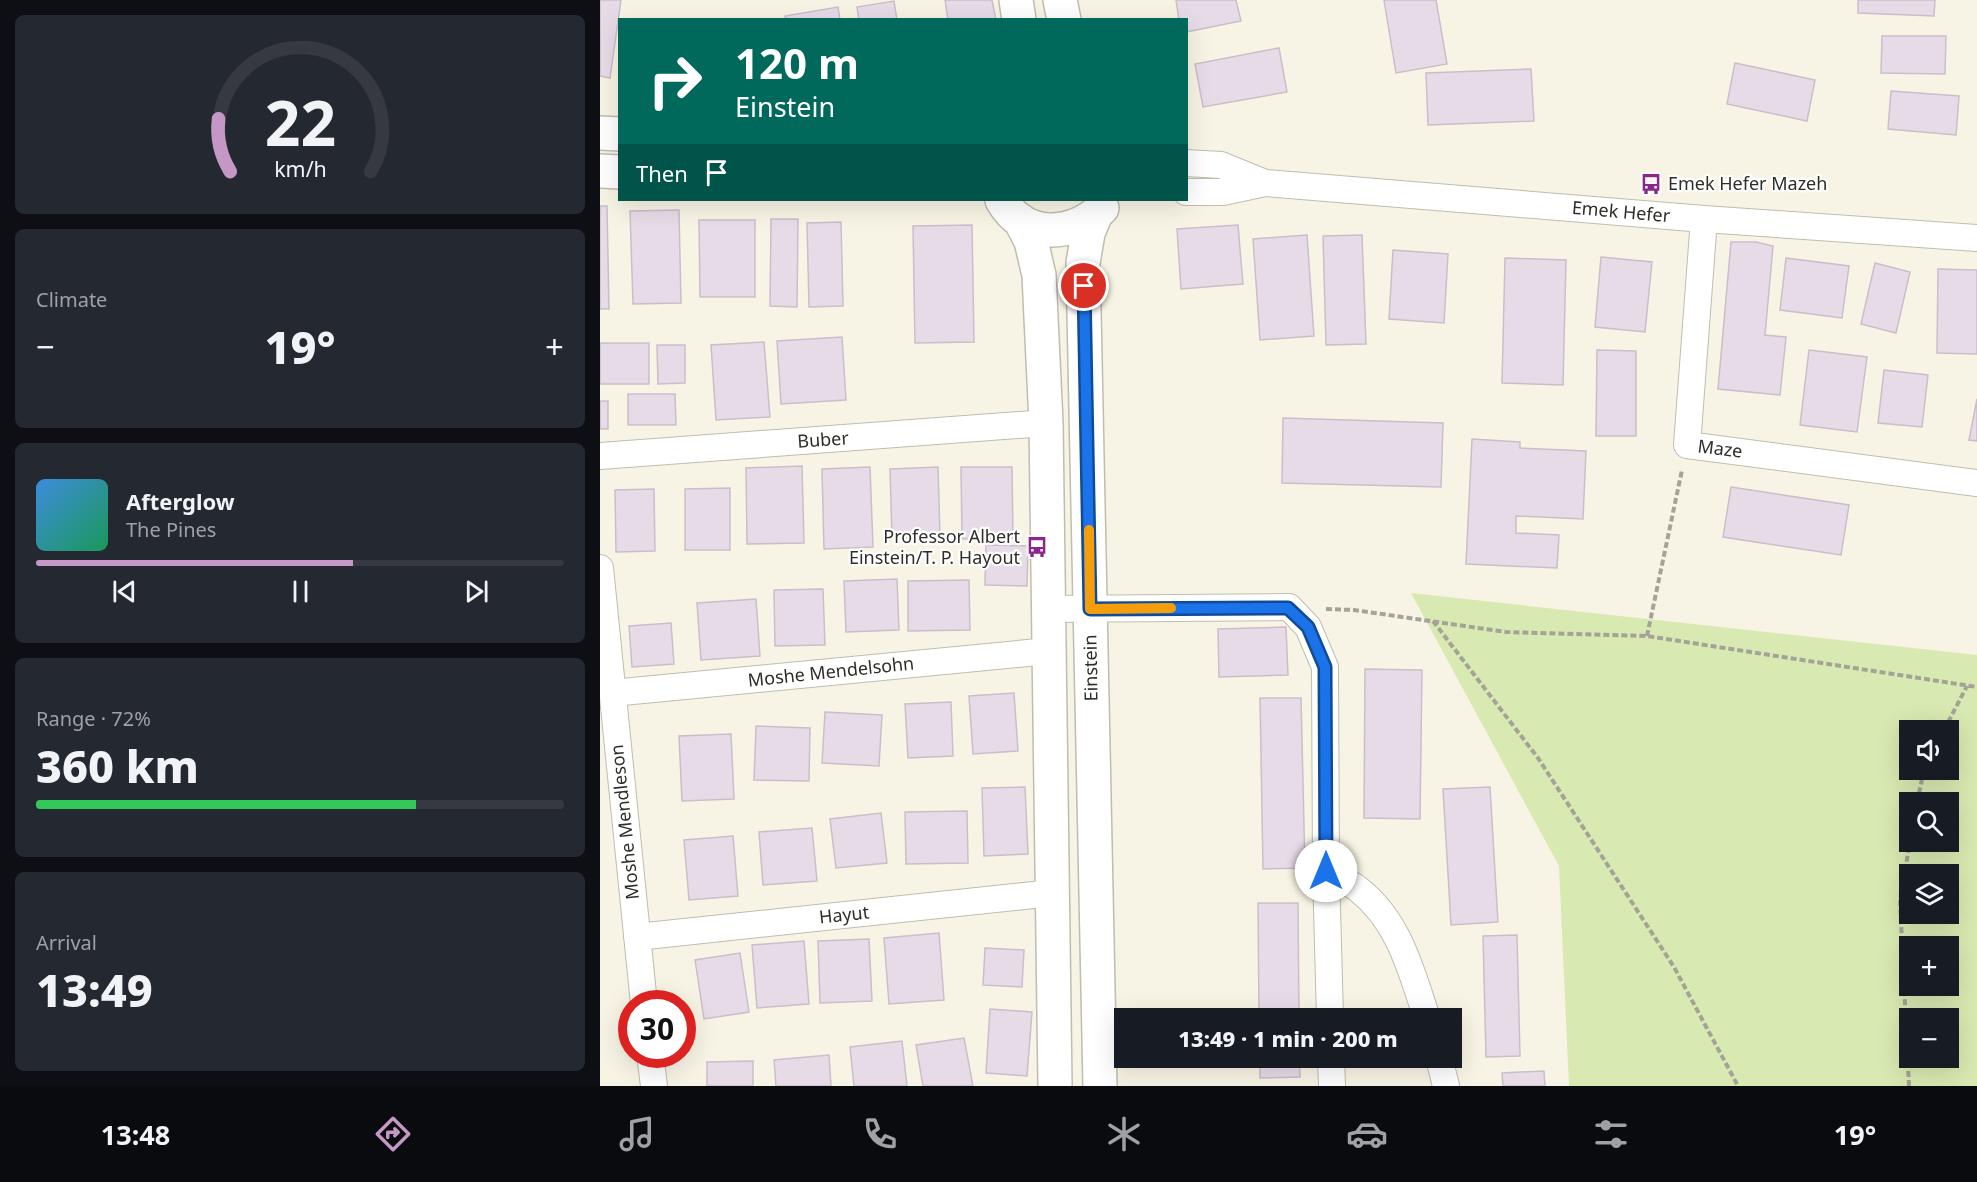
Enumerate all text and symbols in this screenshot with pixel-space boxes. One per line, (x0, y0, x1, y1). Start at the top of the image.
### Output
text: 120 m (735, 34, 859, 91)
icon: right (636, 42, 714, 120)
text: 22 (264, 79, 336, 164)
text: Einstein (735, 88, 835, 125)
text: km/h (274, 154, 326, 183)
icon: arrive (700, 156, 733, 189)
text: Then (636, 158, 688, 188)
place label: Emek Hefer Mazeh (1668, 171, 1827, 195)
bus stop icon: Emek Hefer Mazeh (1639, 172, 1663, 196)
street label: Emek Hefer (1571, 195, 1672, 227)
pin (1058, 260, 1109, 311)
icon: arrive (1067, 269, 1100, 302)
text: Climate (36, 286, 107, 313)
text: 19° (264, 316, 336, 377)
text: − (36, 324, 55, 369)
text: + (545, 324, 564, 369)
street label: Buber (796, 425, 850, 453)
street label: Maze (1696, 433, 1744, 463)
text: Afterglow (126, 486, 235, 516)
text: The Pines (126, 516, 216, 543)
place label: Professor Albert Einstein/T. P. Hayout (849, 524, 1021, 569)
bus stop icon: Professor Albert Einstein/T. P. Hayout (1025, 535, 1049, 559)
icon: previous (108, 575, 141, 608)
icon: pause (284, 575, 317, 608)
icon: next (460, 575, 493, 608)
street label: Einstein (1077, 634, 1103, 702)
street label: Moshe Mendelsohn (747, 650, 915, 692)
text: Range · 72% (36, 705, 151, 732)
map controls (1899, 720, 1959, 1068)
button: sound (1899, 720, 1959, 780)
text: 360 km (36, 735, 199, 796)
street label: Moshe Mendleson (604, 743, 644, 901)
button: search (1899, 792, 1959, 852)
position arrow (1294, 839, 1358, 903)
button: layers (1899, 864, 1959, 924)
street label: Hayut (818, 899, 871, 929)
text: Arrival (36, 929, 97, 956)
button: + (1899, 936, 1959, 996)
text: 13:49 (36, 959, 153, 1020)
speed limit sign: 30 (618, 990, 696, 1068)
button: − (1899, 1008, 1959, 1068)
text: 13:49 · 1 min · 200 m (1178, 1023, 1398, 1053)
icon: directions (372, 1113, 414, 1155)
icon: music (616, 1113, 658, 1155)
icon: phone (859, 1113, 901, 1155)
icon: climate (1103, 1113, 1145, 1155)
icon: car (1346, 1113, 1388, 1155)
icon: filters (1590, 1113, 1632, 1155)
text: 13:48 (101, 1116, 170, 1153)
text: 19° (1834, 1116, 1876, 1153)

